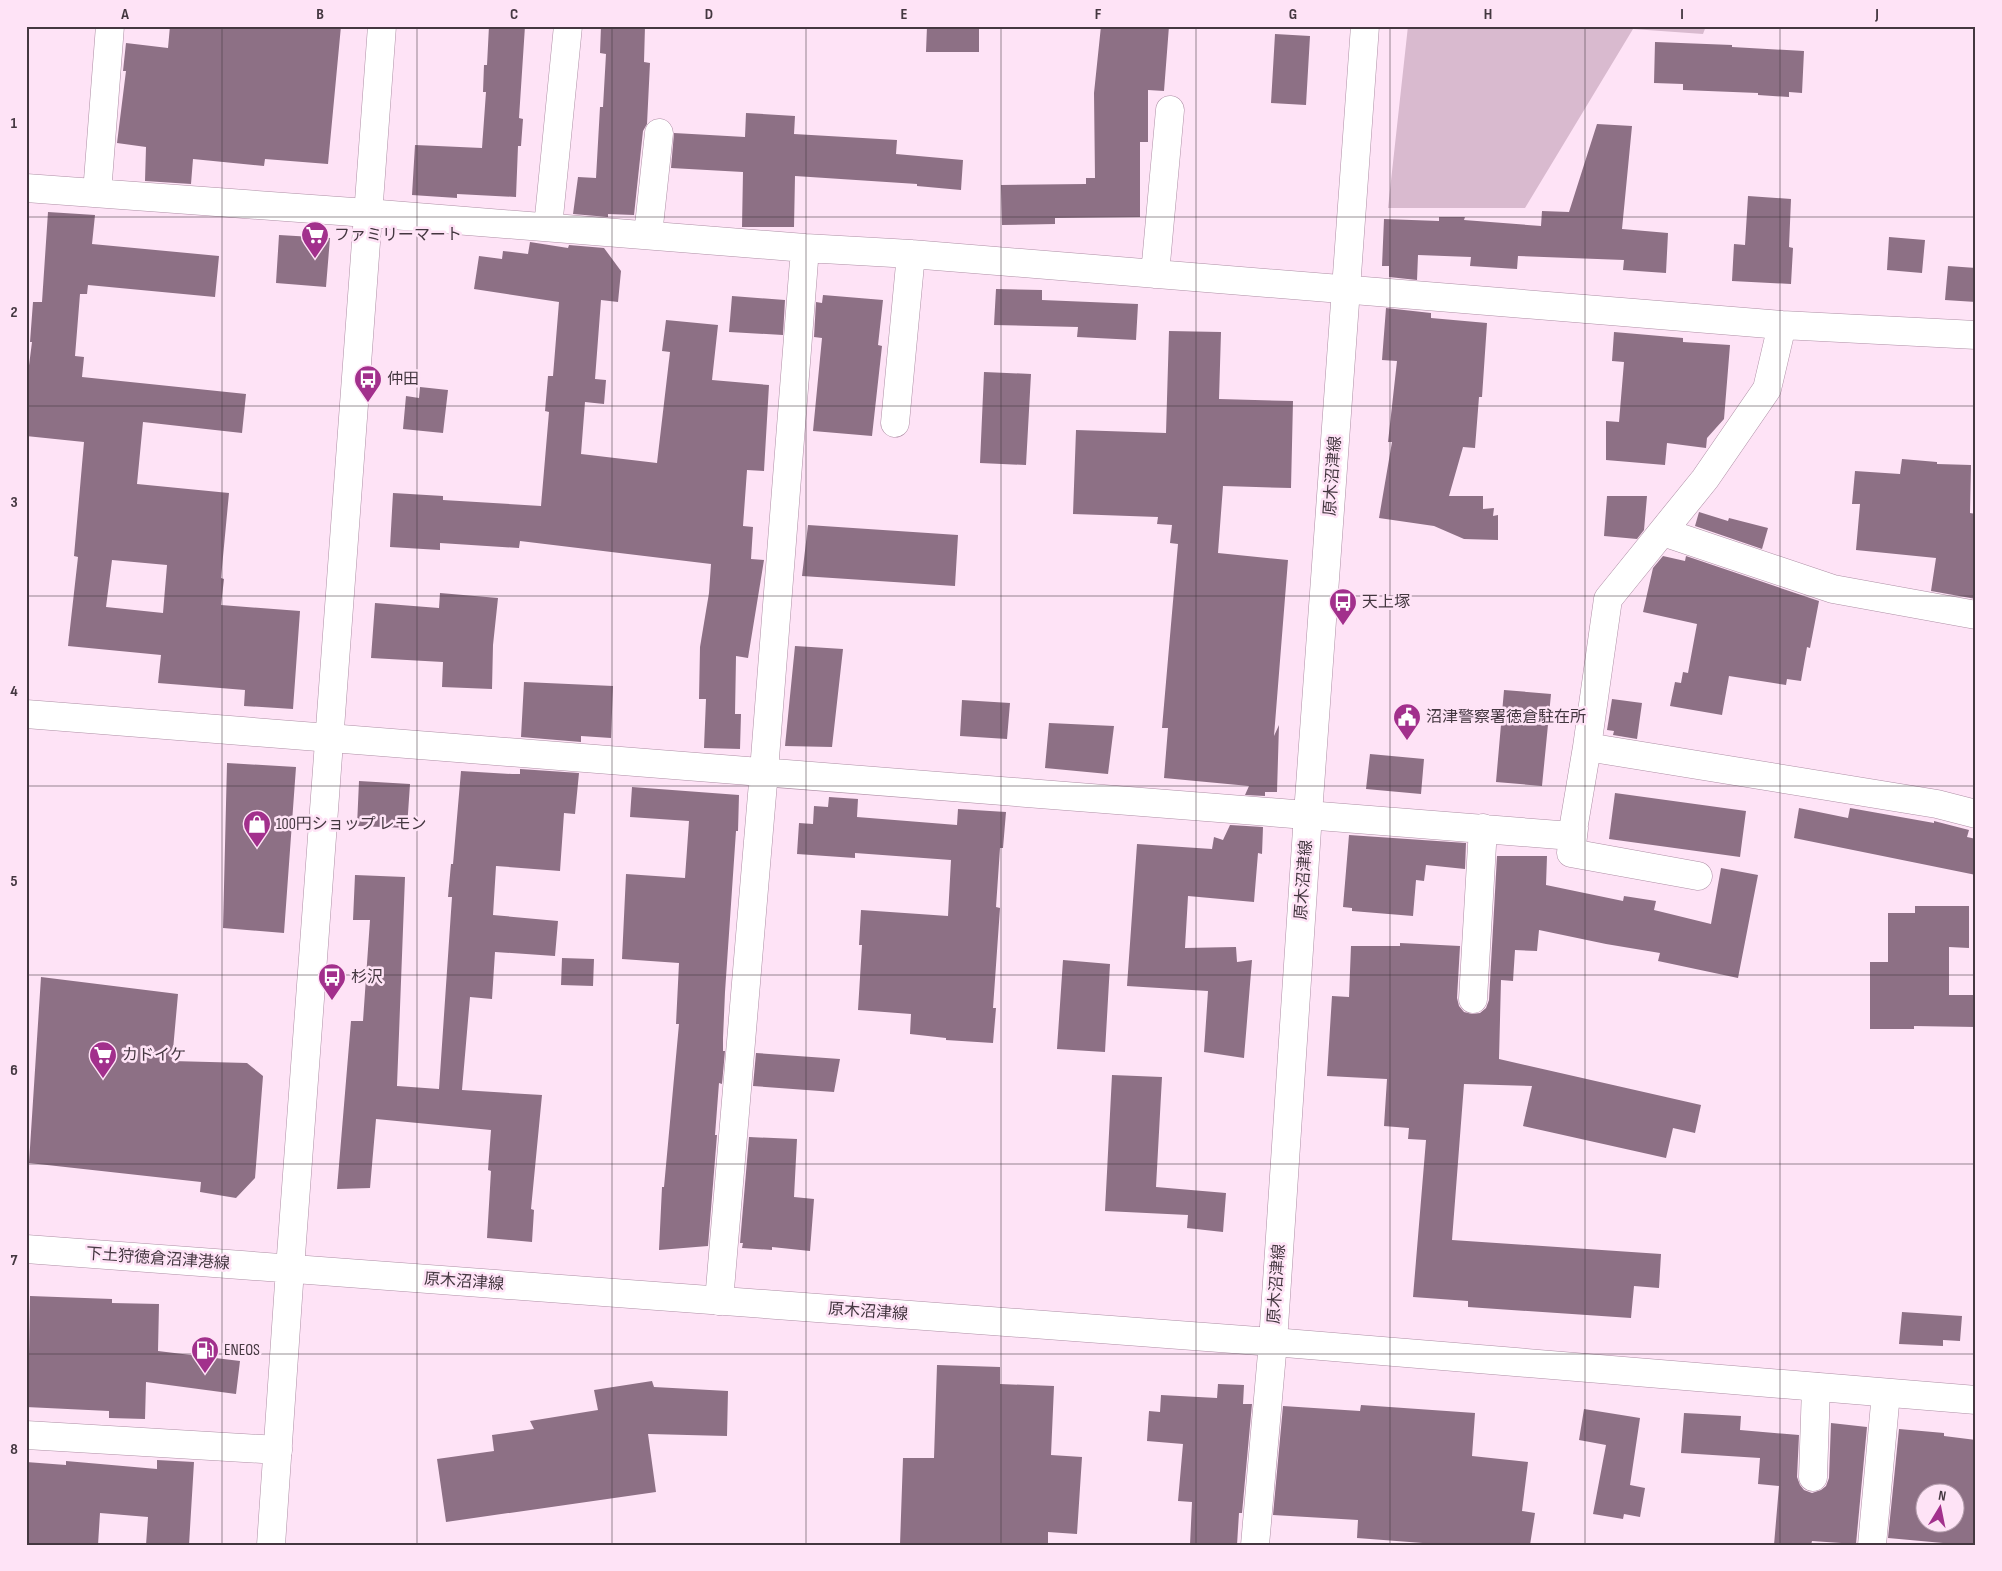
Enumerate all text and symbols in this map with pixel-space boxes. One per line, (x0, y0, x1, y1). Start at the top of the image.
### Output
text: A (120, 5, 129, 24)
text: B (316, 5, 324, 24)
text: C (510, 5, 518, 24)
text: D (705, 5, 713, 24)
text: E (901, 5, 908, 24)
text: F (1095, 5, 1102, 24)
text: G (1289, 5, 1297, 24)
text: H (1484, 5, 1492, 24)
text: I (1680, 5, 1684, 24)
text: J (1874, 5, 1879, 24)
text: 1 (11, 114, 18, 133)
supermarket icon: ファミリーマート (300, 220, 330, 259)
place label: ファミリーマート (334, 226, 462, 245)
text: 2 (10, 303, 18, 322)
bus stop icon: 仲田 (353, 364, 383, 403)
place label: 仲田 (387, 370, 419, 389)
street label: 原木沼津線 (1321, 435, 1345, 517)
text: 3 (10, 493, 18, 512)
bus stop icon: 天上塚 (1328, 587, 1358, 626)
place label: 天上塚 (1362, 593, 1410, 612)
text: 4 (10, 682, 18, 701)
public building icon: 沼津警察署徳倉駐在所 (1392, 702, 1422, 741)
place label: 沼津警察署徳倉駐在所 (1426, 708, 1586, 727)
shop icon: 100円ショップ レモン (242, 809, 272, 848)
place label: 100円ショップ レモン (276, 815, 426, 834)
street label: 原木沼津線 (1292, 839, 1316, 921)
text: 5 (10, 872, 18, 891)
bus stop icon: 杉沢 (317, 962, 347, 1001)
place label: 杉沢 (351, 968, 383, 987)
supermarket icon: カドイケ (88, 1040, 118, 1079)
place label: カドイケ (122, 1046, 186, 1065)
text: 6 (10, 1061, 18, 1080)
street label: 原木沼津線 (1265, 1243, 1289, 1325)
street label: 下土狩徳倉沼津港線 (86, 1245, 230, 1273)
text: 7 (11, 1251, 18, 1270)
street label: 原木沼津線 (423, 1270, 505, 1294)
street label: 原木沼津線 (827, 1300, 909, 1324)
fuel station icon: ENEOS (190, 1335, 220, 1374)
place label: ENEOS (224, 1341, 260, 1360)
text: 8 (10, 1440, 18, 1459)
north arrow (1914, 1484, 1964, 1534)
text: N (1937, 1487, 1947, 1505)

